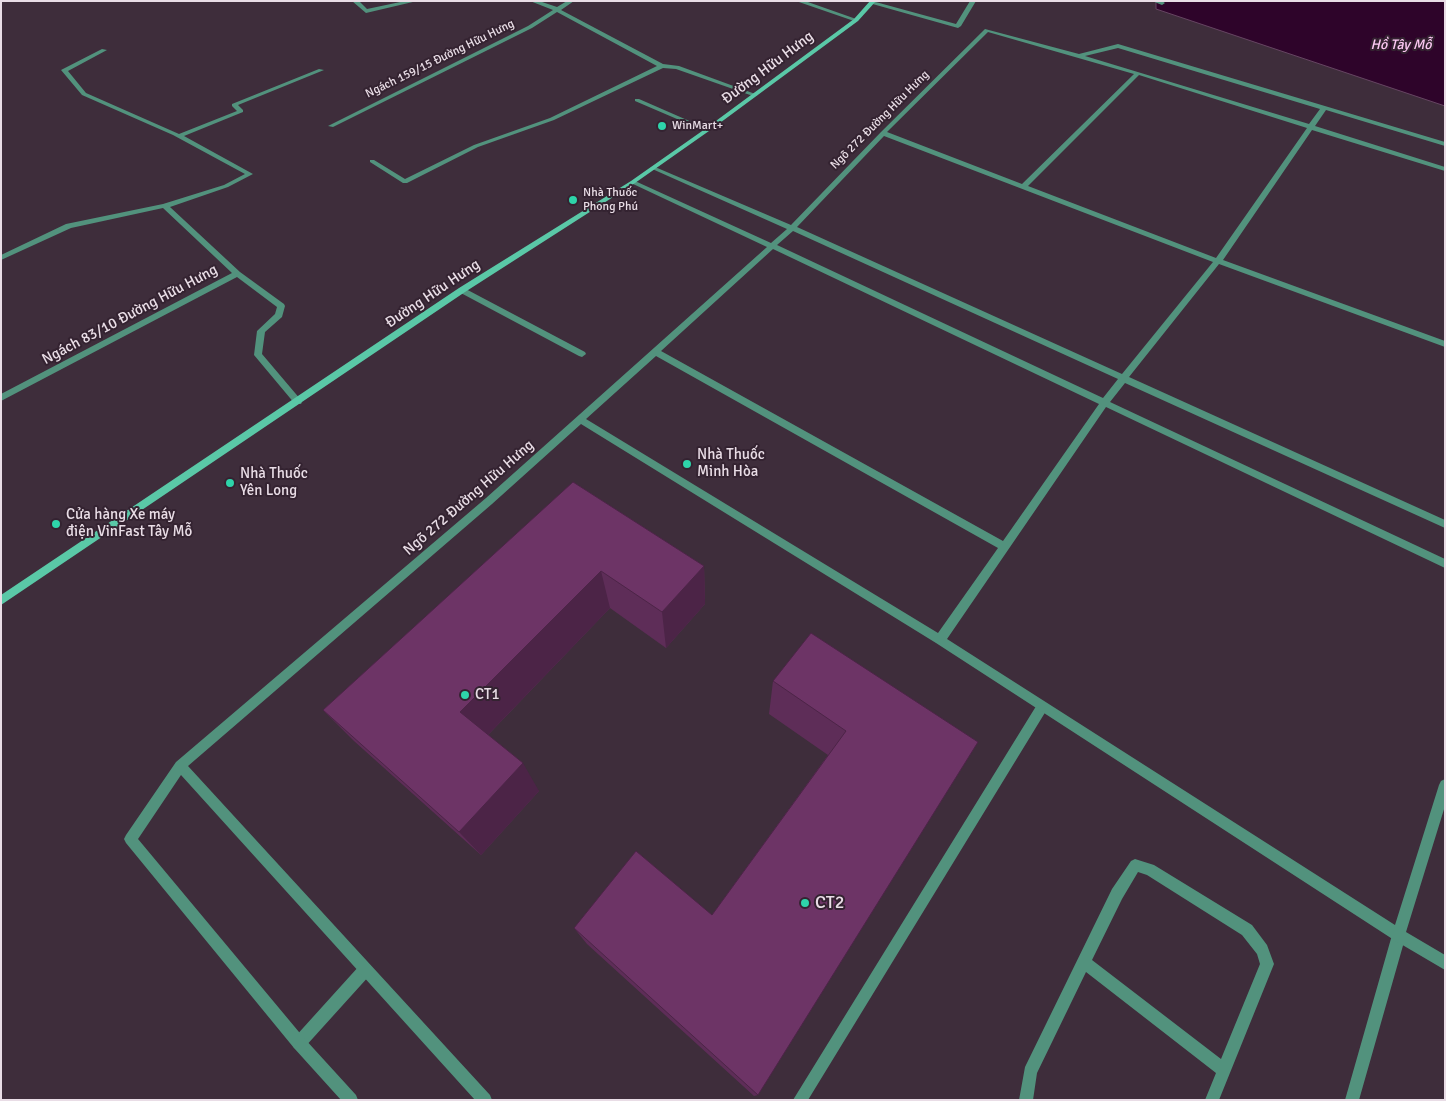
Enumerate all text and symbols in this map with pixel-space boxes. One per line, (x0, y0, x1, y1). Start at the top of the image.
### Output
street label: Ngách 159/15 Đường Hữu Hưng (363, 17, 517, 101)
street label: Đường Hữu Hưng (719, 28, 817, 108)
water label: Hồ Tây Mỗ (1370, 37, 1432, 53)
street label: Ngõ 272 Đường Hữu Hưng (828, 68, 932, 172)
place label: WinMart+ (672, 119, 723, 133)
marker: WinMart+ (656, 120, 668, 132)
place label: Nhà Thuốc Phong Phú (583, 186, 638, 214)
marker: Nhà Thuốc Phong Phú (567, 194, 579, 206)
street label: Đường Hữu Hưng (382, 256, 484, 332)
street label: Ngách 83/10 Đường Hữu Hưng (39, 261, 221, 369)
street label: Ngõ 272 Đường Hữu Hưng (400, 436, 538, 560)
place label: Nhà Thuốc Minh Hòa (697, 446, 765, 481)
marker: Nhà Thuốc Minh Hòa (681, 458, 693, 470)
place label: Nhà Thuốc Yên Long (240, 465, 308, 500)
marker: Nhà Thuốc Yên Long (224, 477, 236, 489)
place label: Cửa hàng Xe máy điện VinFast Tây Mỗ (66, 506, 192, 541)
marker: Cửa hàng Xe máy điện VinFast Tây Mỗ (50, 518, 62, 530)
place label: CT1 (475, 686, 500, 704)
marker: CT1 (459, 689, 471, 701)
place label: CT2 (815, 892, 844, 914)
marker: CT2 (799, 897, 811, 909)

